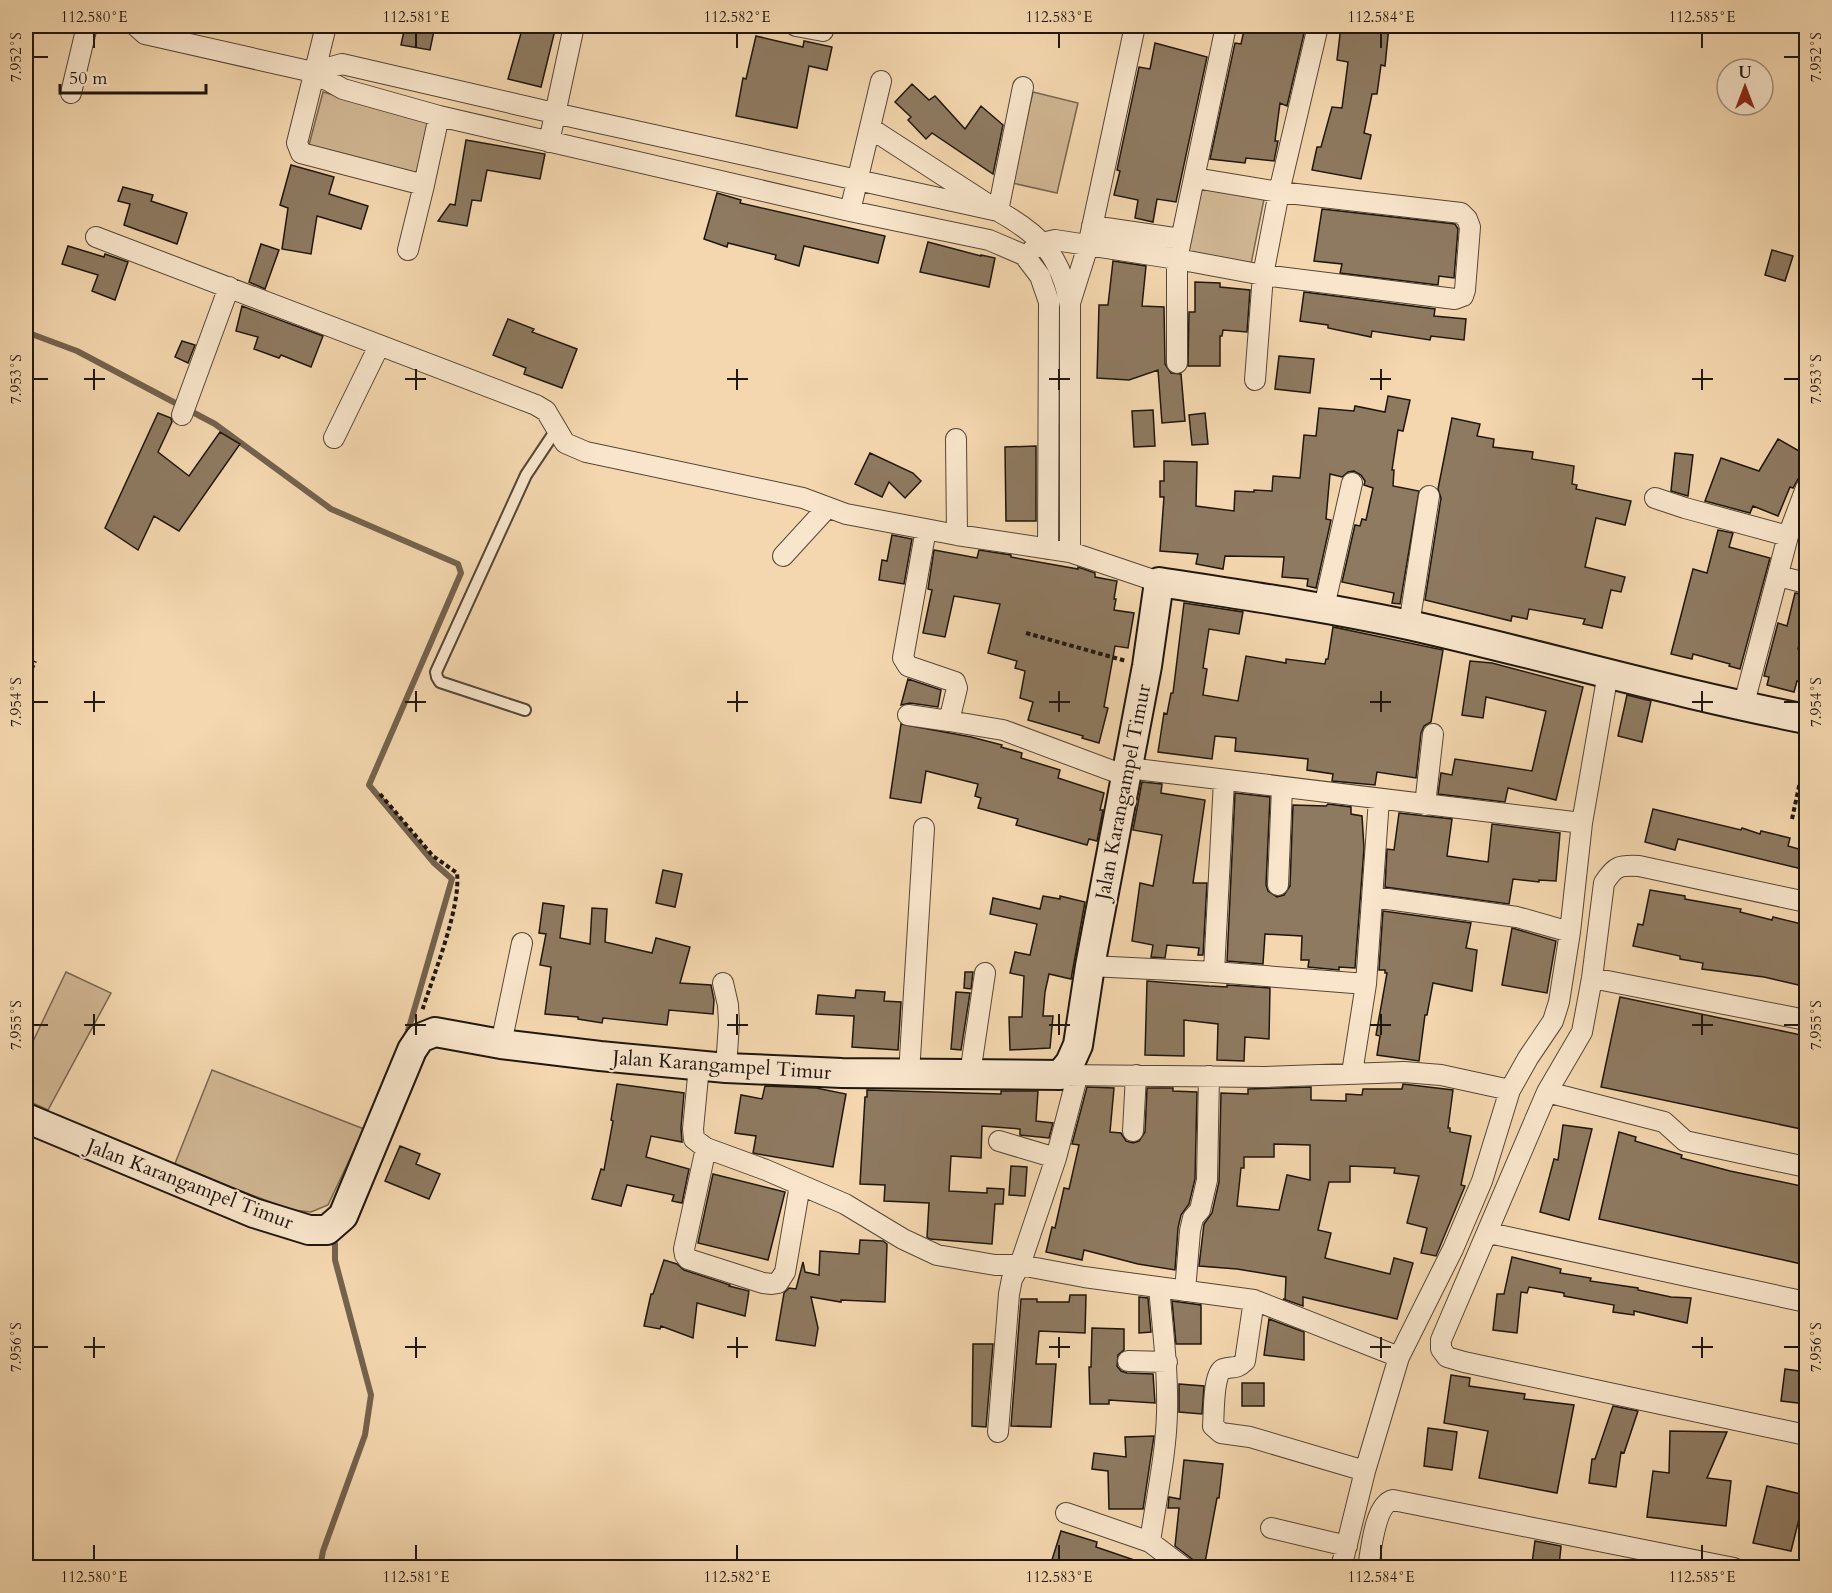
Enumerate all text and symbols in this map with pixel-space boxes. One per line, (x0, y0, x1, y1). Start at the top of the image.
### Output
text: 112.580°E (61, 7, 127, 27)
text: 112.581°E (383, 7, 449, 27)
text: 112.582°E (704, 7, 770, 27)
text: 112.583°E (1026, 7, 1092, 27)
text: 112.584°E (1348, 7, 1414, 27)
text: 112.585°E (1669, 7, 1735, 27)
text: 7.952°S (6, 32, 26, 82)
text: 7.952°S (1806, 32, 1826, 82)
scale bar (60, 57, 206, 95)
north arrow (1715, 57, 1775, 117)
text: U (1738, 62, 1752, 84)
text: 50 m (69, 66, 108, 91)
text: 7.953°S (6, 354, 26, 404)
text: 7.953°S (1806, 354, 1826, 404)
text: 7.954°S (6, 677, 26, 727)
text: 7.954°S (1806, 677, 1826, 727)
street label: Jalan Karangampel Timur (1088, 681, 1157, 905)
text: 7.955°S (6, 1000, 26, 1050)
text: 7.955°S (1806, 1000, 1826, 1050)
street label: Jalan Karangampel Timur (609, 1044, 833, 1086)
street label: Jalan Karangampel Timur (80, 1131, 298, 1236)
text: 7.956°S (6, 1322, 26, 1372)
text: 7.956°S (1806, 1322, 1826, 1372)
text: 112.580°E (61, 1567, 127, 1587)
text: 112.581°E (383, 1567, 449, 1587)
text: 112.582°E (704, 1567, 770, 1587)
text: 112.583°E (1026, 1567, 1092, 1587)
text: 112.584°E (1348, 1567, 1414, 1587)
text: 112.585°E (1669, 1567, 1735, 1587)

